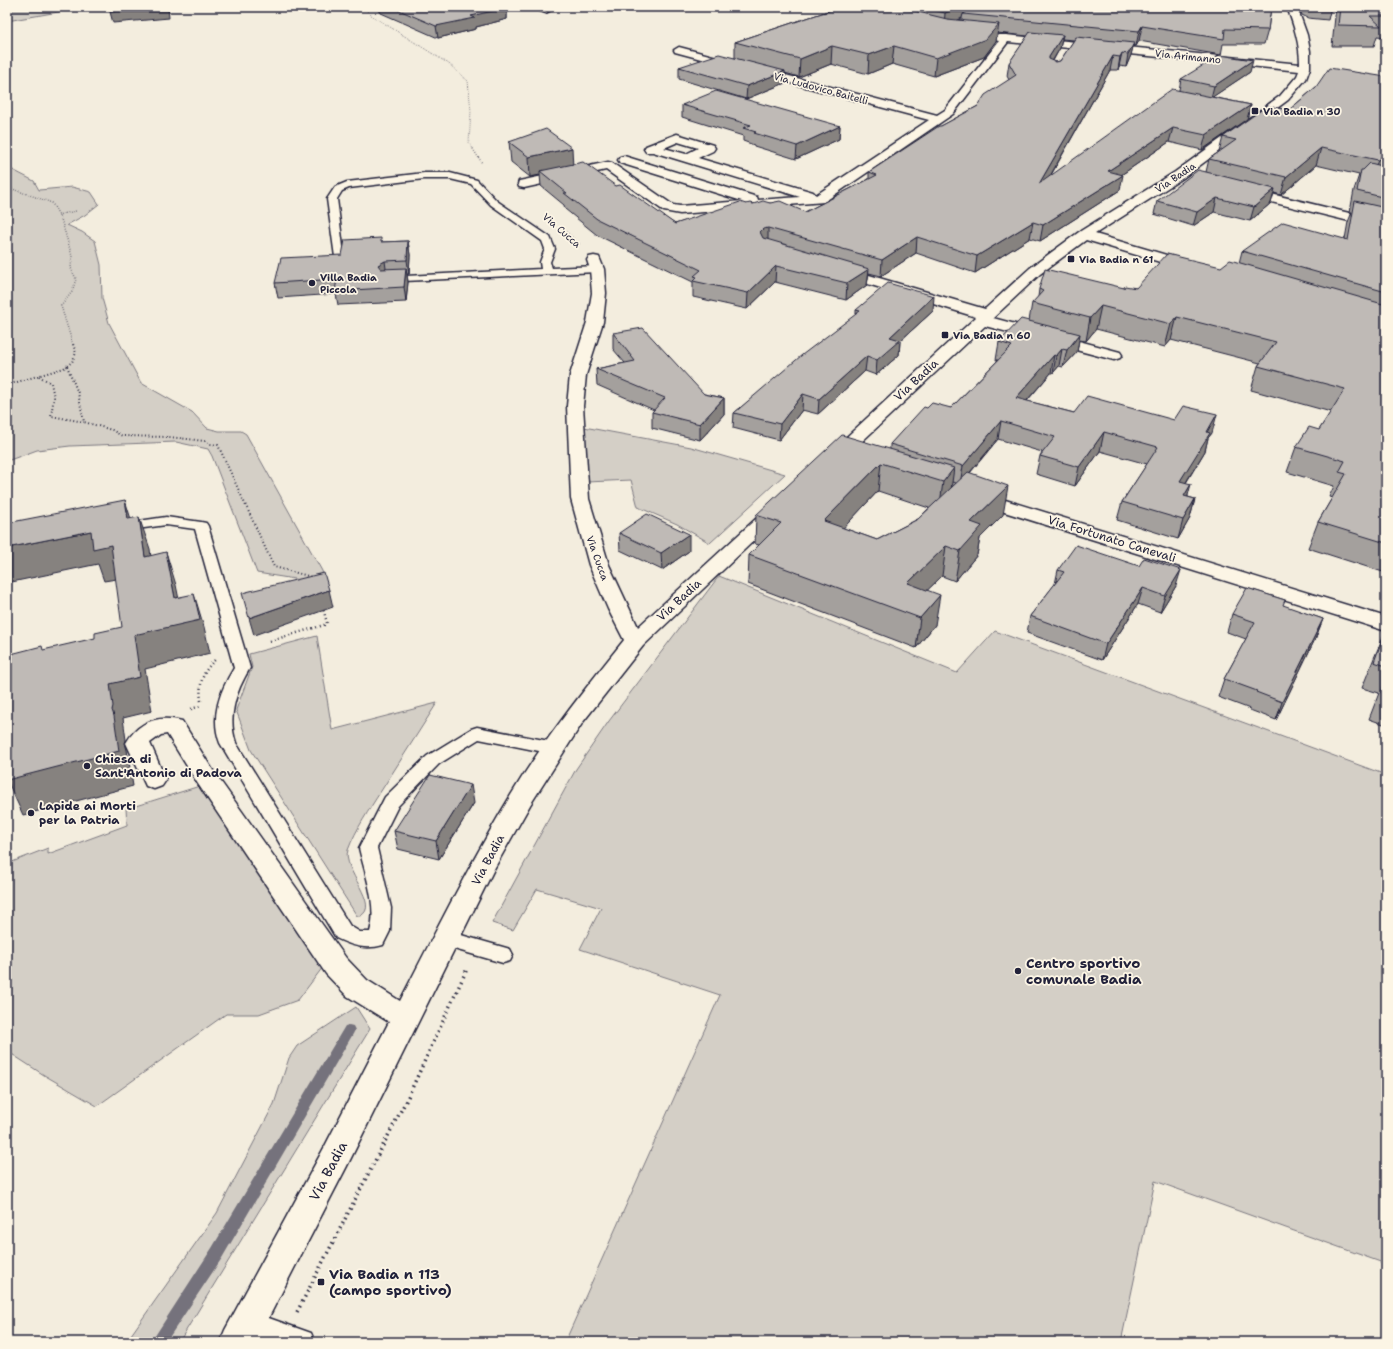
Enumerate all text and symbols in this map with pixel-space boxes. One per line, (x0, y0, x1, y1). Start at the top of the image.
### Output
street label: Via Arimanno (1154, 47, 1222, 66)
street label: Via Ludovico Baitelli (772, 70, 870, 107)
place label: Via Badia n 30 (1263, 105, 1341, 118)
marker: Via Badia n 30 (1250, 106, 1260, 116)
street label: Via Badia (1153, 159, 1199, 196)
street label: Via Cucca (540, 210, 584, 251)
place label: Via Badia n 61 (1079, 253, 1154, 266)
marker: Via Badia n 61 (1066, 254, 1076, 264)
place label: Villa Badia Piccola (320, 271, 377, 296)
marker: Villa Badia Piccola (307, 278, 317, 288)
place label: Via Badia n 60 (953, 329, 1031, 342)
marker: Via Badia n 60 (940, 330, 950, 340)
street label: Via Badia (890, 355, 942, 405)
street label: Via Fortunato Canevali (1046, 512, 1178, 566)
street label: Via Cucca (583, 534, 612, 583)
street label: Via Badia (653, 575, 705, 625)
place label: Chiesa di Sant'Antonio di Padova (95, 751, 243, 781)
marker: Chiesa di Sant'Antonio di Padova (82, 761, 92, 771)
place label: Lapide ai Morti per la Patria (39, 798, 136, 828)
marker: Lapide ai Morti per la Patria (26, 808, 36, 818)
street label: Via Badia (468, 831, 508, 888)
place label: Centro sportivo comunale Badia (1026, 954, 1142, 988)
marker: Centro sportivo comunale Badia (1013, 966, 1023, 976)
street label: Via Badia (305, 1138, 351, 1204)
place label: Via Badia n 113 (campo sportivo) (329, 1265, 452, 1299)
marker: Via Badia n 113 (campo sportivo) (316, 1277, 326, 1287)

